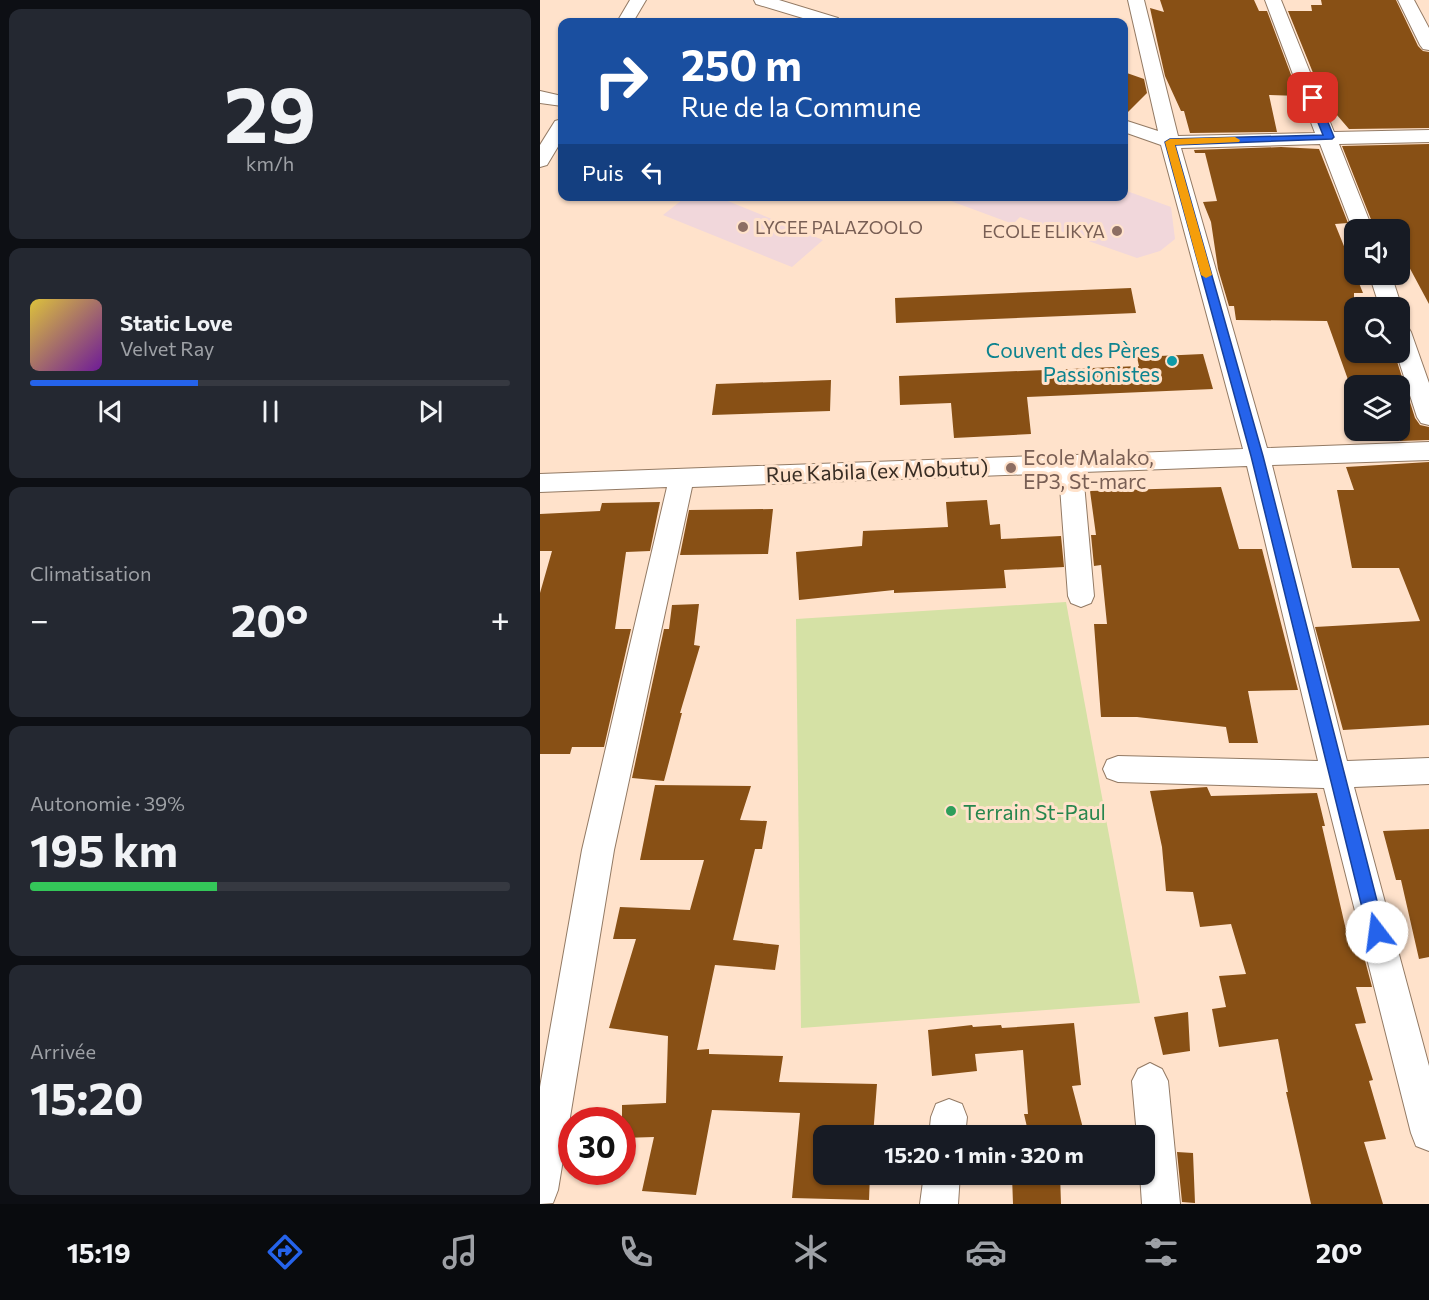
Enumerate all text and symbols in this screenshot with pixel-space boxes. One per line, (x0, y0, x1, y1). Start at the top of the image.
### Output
text: 250 m (681, 38, 802, 90)
icon: right (582, 42, 660, 120)
text: 29 (224, 64, 316, 159)
pin (1287, 72, 1338, 123)
icon: arrive (1296, 81, 1329, 114)
text: Rue de la Commune (681, 90, 921, 123)
text: km/h (246, 151, 294, 175)
icon: left (636, 156, 669, 189)
text: Puis (582, 159, 624, 186)
place label: LYCEE PALAZOOLO (755, 216, 923, 238)
map controls (1344, 219, 1410, 441)
button: sound (1344, 219, 1410, 285)
marker: LYCEE PALAZOOLO (736, 220, 750, 234)
place label: ECOLE ELIKYA (982, 220, 1105, 242)
marker: ECOLE ELIKYA (1110, 224, 1124, 238)
button: search (1344, 297, 1410, 363)
text: Static Love (120, 309, 233, 336)
text: Velvet Ray (120, 336, 214, 360)
place label: Couvent des Pères Passionistes (986, 337, 1160, 386)
marker: Couvent des Pères Passionistes (1165, 354, 1179, 368)
button: layers (1344, 375, 1410, 441)
icon: previous (94, 395, 127, 428)
icon: pause (254, 395, 287, 428)
icon: next (414, 395, 447, 428)
place label: Ecole Malako, EP3, St-marc (1023, 444, 1154, 493)
street label: Rue Kabila (ex Mobutu) (765, 454, 989, 486)
marker: Ecole Malako, EP3, St-marc (1004, 461, 1018, 475)
text: Climatisation (30, 561, 151, 585)
text: 20° (231, 591, 309, 646)
text: − (30, 598, 49, 639)
text: + (491, 598, 510, 639)
text: Autonomie · 39% (30, 791, 185, 815)
place label: Terrain St-Paul (963, 799, 1106, 824)
marker: Terrain St-Paul (944, 804, 958, 818)
text: 195 km (30, 821, 178, 876)
position arrow (1345, 900, 1409, 964)
text: Arrivée (30, 1039, 96, 1063)
text: 15:20 (30, 1069, 144, 1124)
speed limit sign: 30 (558, 1107, 636, 1185)
text: 15:20 · 1 min · 320 m (884, 1141, 1084, 1168)
icon: directions (264, 1231, 306, 1273)
icon: music (439, 1231, 481, 1273)
icon: phone (615, 1231, 657, 1273)
icon: climate (790, 1231, 832, 1273)
icon: car (965, 1231, 1007, 1273)
icon: filters (1140, 1231, 1182, 1273)
text: 15:19 (67, 1236, 131, 1269)
text: 20° (1316, 1236, 1362, 1269)

